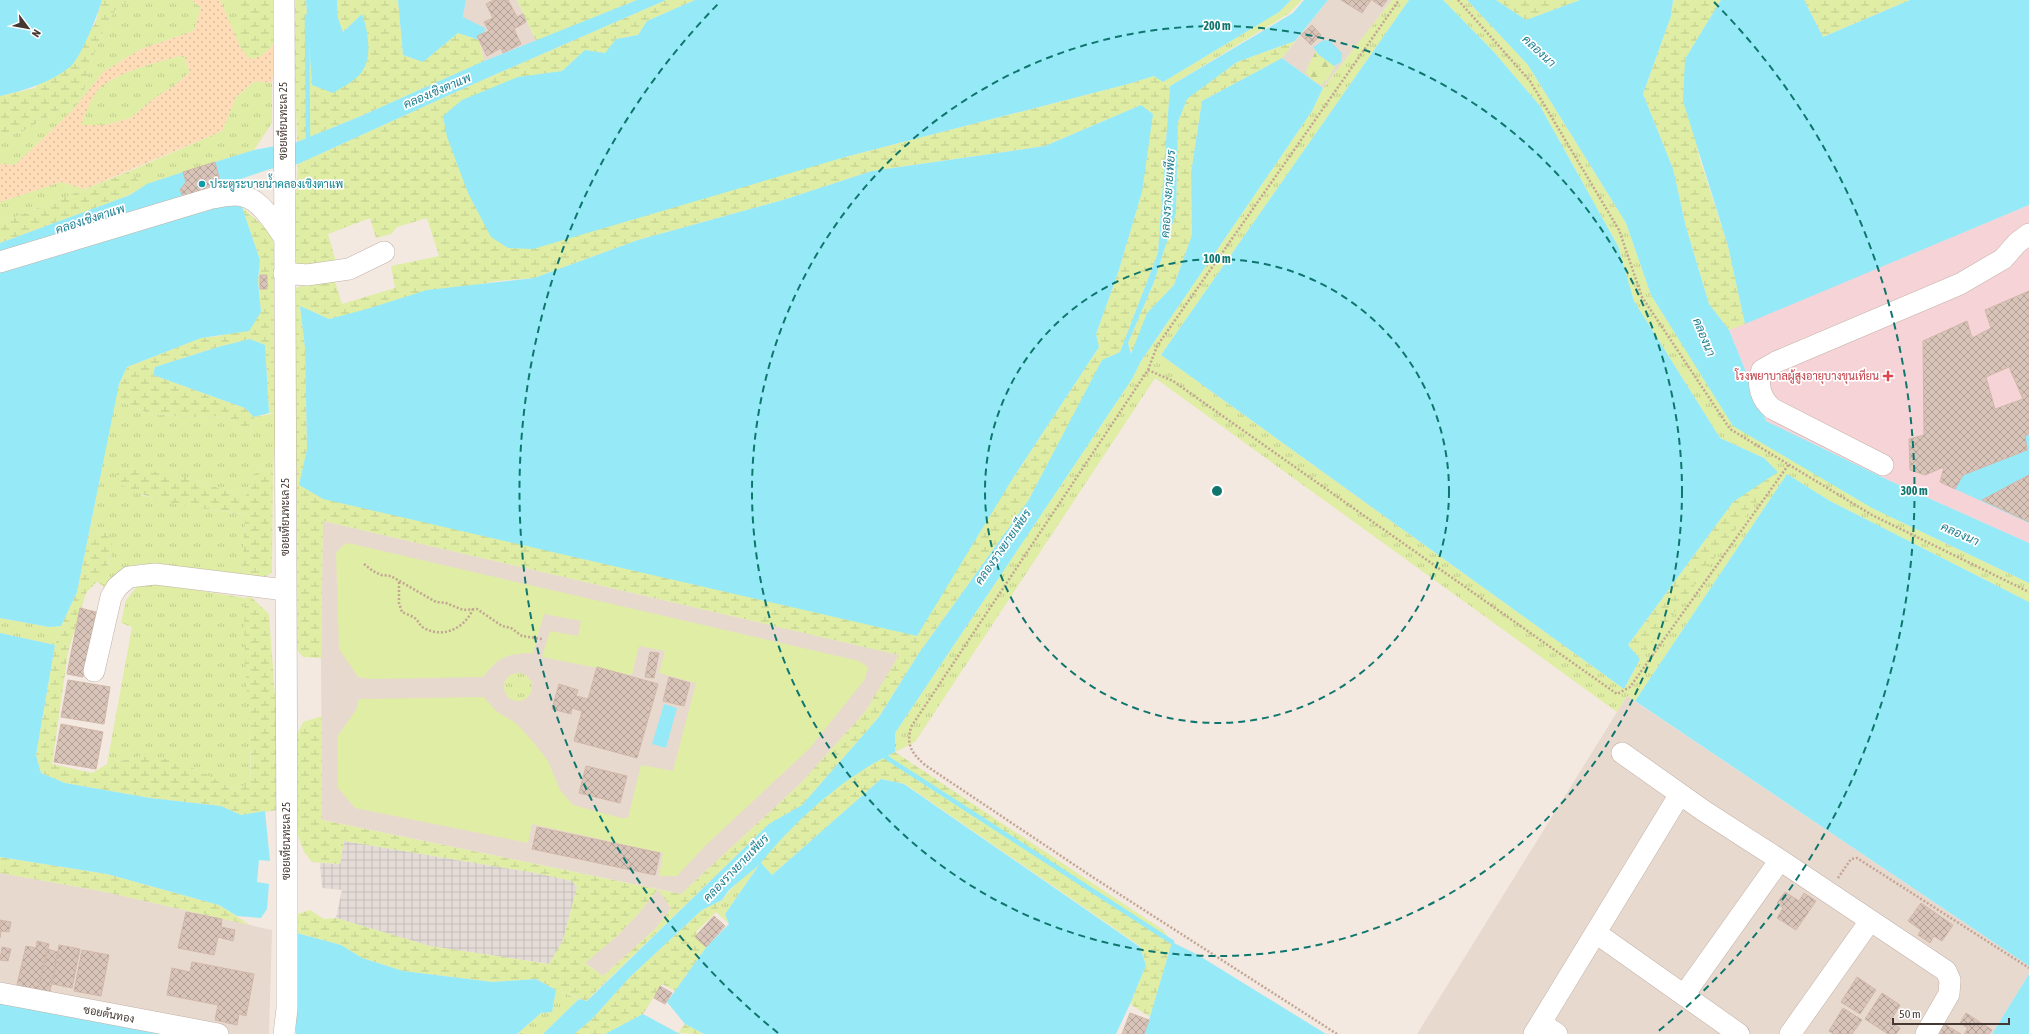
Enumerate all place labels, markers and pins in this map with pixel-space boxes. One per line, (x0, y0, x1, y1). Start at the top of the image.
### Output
place label: ประตูระบายน้ำคลองเชิงตาแพ (210, 173, 343, 192)
marker: ประตูระบายน้ำคลองเชิงตาแพ (197, 179, 207, 189)
place label: โรงพยาบาลผู้สูงอายุบางขุนเทียน (1734, 368, 1879, 385)
marker: โรงพยาบาลผู้สูงอายุบางขุนเทียน (1882, 370, 1894, 382)
centre of rings (1210, 484, 1224, 498)

